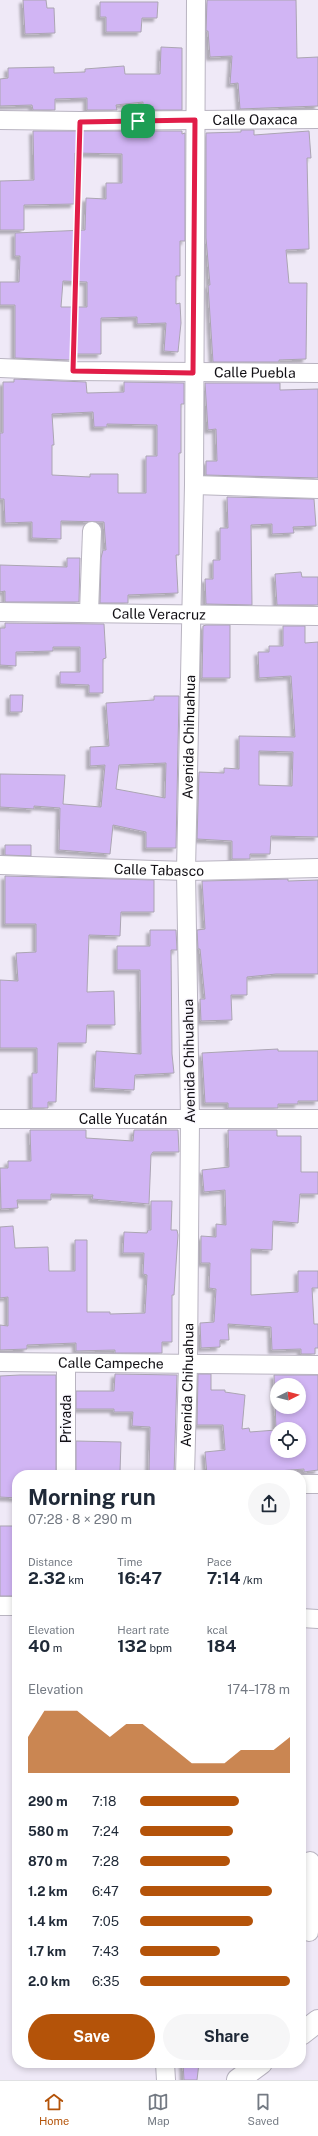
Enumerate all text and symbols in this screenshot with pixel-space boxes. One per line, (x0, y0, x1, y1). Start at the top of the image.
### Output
pin (121, 104, 155, 138)
icon: arrive (127, 110, 149, 132)
street label: Calle Oaxaca (212, 111, 297, 128)
street label: Calle Puebla (214, 364, 296, 381)
street label: Calle Veracruz (112, 605, 206, 623)
street label: Avenida Chihuahua (179, 675, 198, 799)
street label: Calle Tabasco (114, 861, 204, 879)
street label: Avenida Chihuahua (180, 999, 198, 1123)
street label: Calle Yucatán (79, 1111, 167, 1127)
street label: Avenida Chihuahua (178, 1323, 196, 1447)
street label: Calle Campeche (58, 1355, 164, 1372)
north arrow (270, 1378, 306, 1414)
map controls (270, 1378, 306, 1458)
street label: Privada (58, 1395, 74, 1443)
button: locate (270, 1422, 306, 1458)
button: share (248, 1483, 290, 1525)
text: Morning run (28, 1484, 156, 1510)
text: 07:28 · 8 × 290 m (28, 1512, 132, 1527)
text: Distance (28, 1556, 73, 1568)
text: Time (117, 1556, 142, 1568)
text: Pace (207, 1556, 232, 1568)
text: 2.32 (28, 1568, 65, 1588)
text: 16:47 (117, 1568, 162, 1588)
text: 7:14 (207, 1568, 240, 1588)
text: km (65, 1574, 84, 1586)
text: /km (240, 1574, 263, 1586)
text: Elevation (28, 1624, 75, 1636)
text: Heart rate (117, 1624, 169, 1636)
text: kcal (207, 1624, 228, 1636)
text: 40 (28, 1636, 50, 1656)
text: 132 (117, 1636, 147, 1656)
text: 184 (207, 1636, 236, 1656)
text: m (50, 1642, 62, 1654)
text: bpm (147, 1642, 172, 1654)
text: Elevation (28, 1682, 83, 1697)
text: 174–178 m (227, 1682, 290, 1697)
text: 290 m (28, 1794, 68, 1809)
text: 7:18 (92, 1794, 116, 1809)
text: 580 m (28, 1824, 68, 1839)
text: 7:24 (92, 1824, 119, 1839)
text: 870 m (28, 1854, 67, 1869)
text: 7:28 (92, 1854, 119, 1869)
text: 1.2 km (28, 1884, 68, 1899)
text: 6:47 (92, 1884, 119, 1899)
text: 1.4 km (28, 1914, 68, 1929)
text: 7:05 (92, 1914, 119, 1929)
text: 1.7 km (28, 1944, 66, 1959)
text: 7:43 (92, 1944, 119, 1959)
text: 2.0 km (28, 1974, 70, 1989)
text: 6:35 (92, 1974, 120, 1989)
button: Save (28, 2014, 155, 2060)
button: Share (163, 2014, 290, 2060)
tab: Home (39, 2091, 69, 2127)
tab: Map (147, 2091, 170, 2127)
tab: Saved (248, 2091, 279, 2127)

